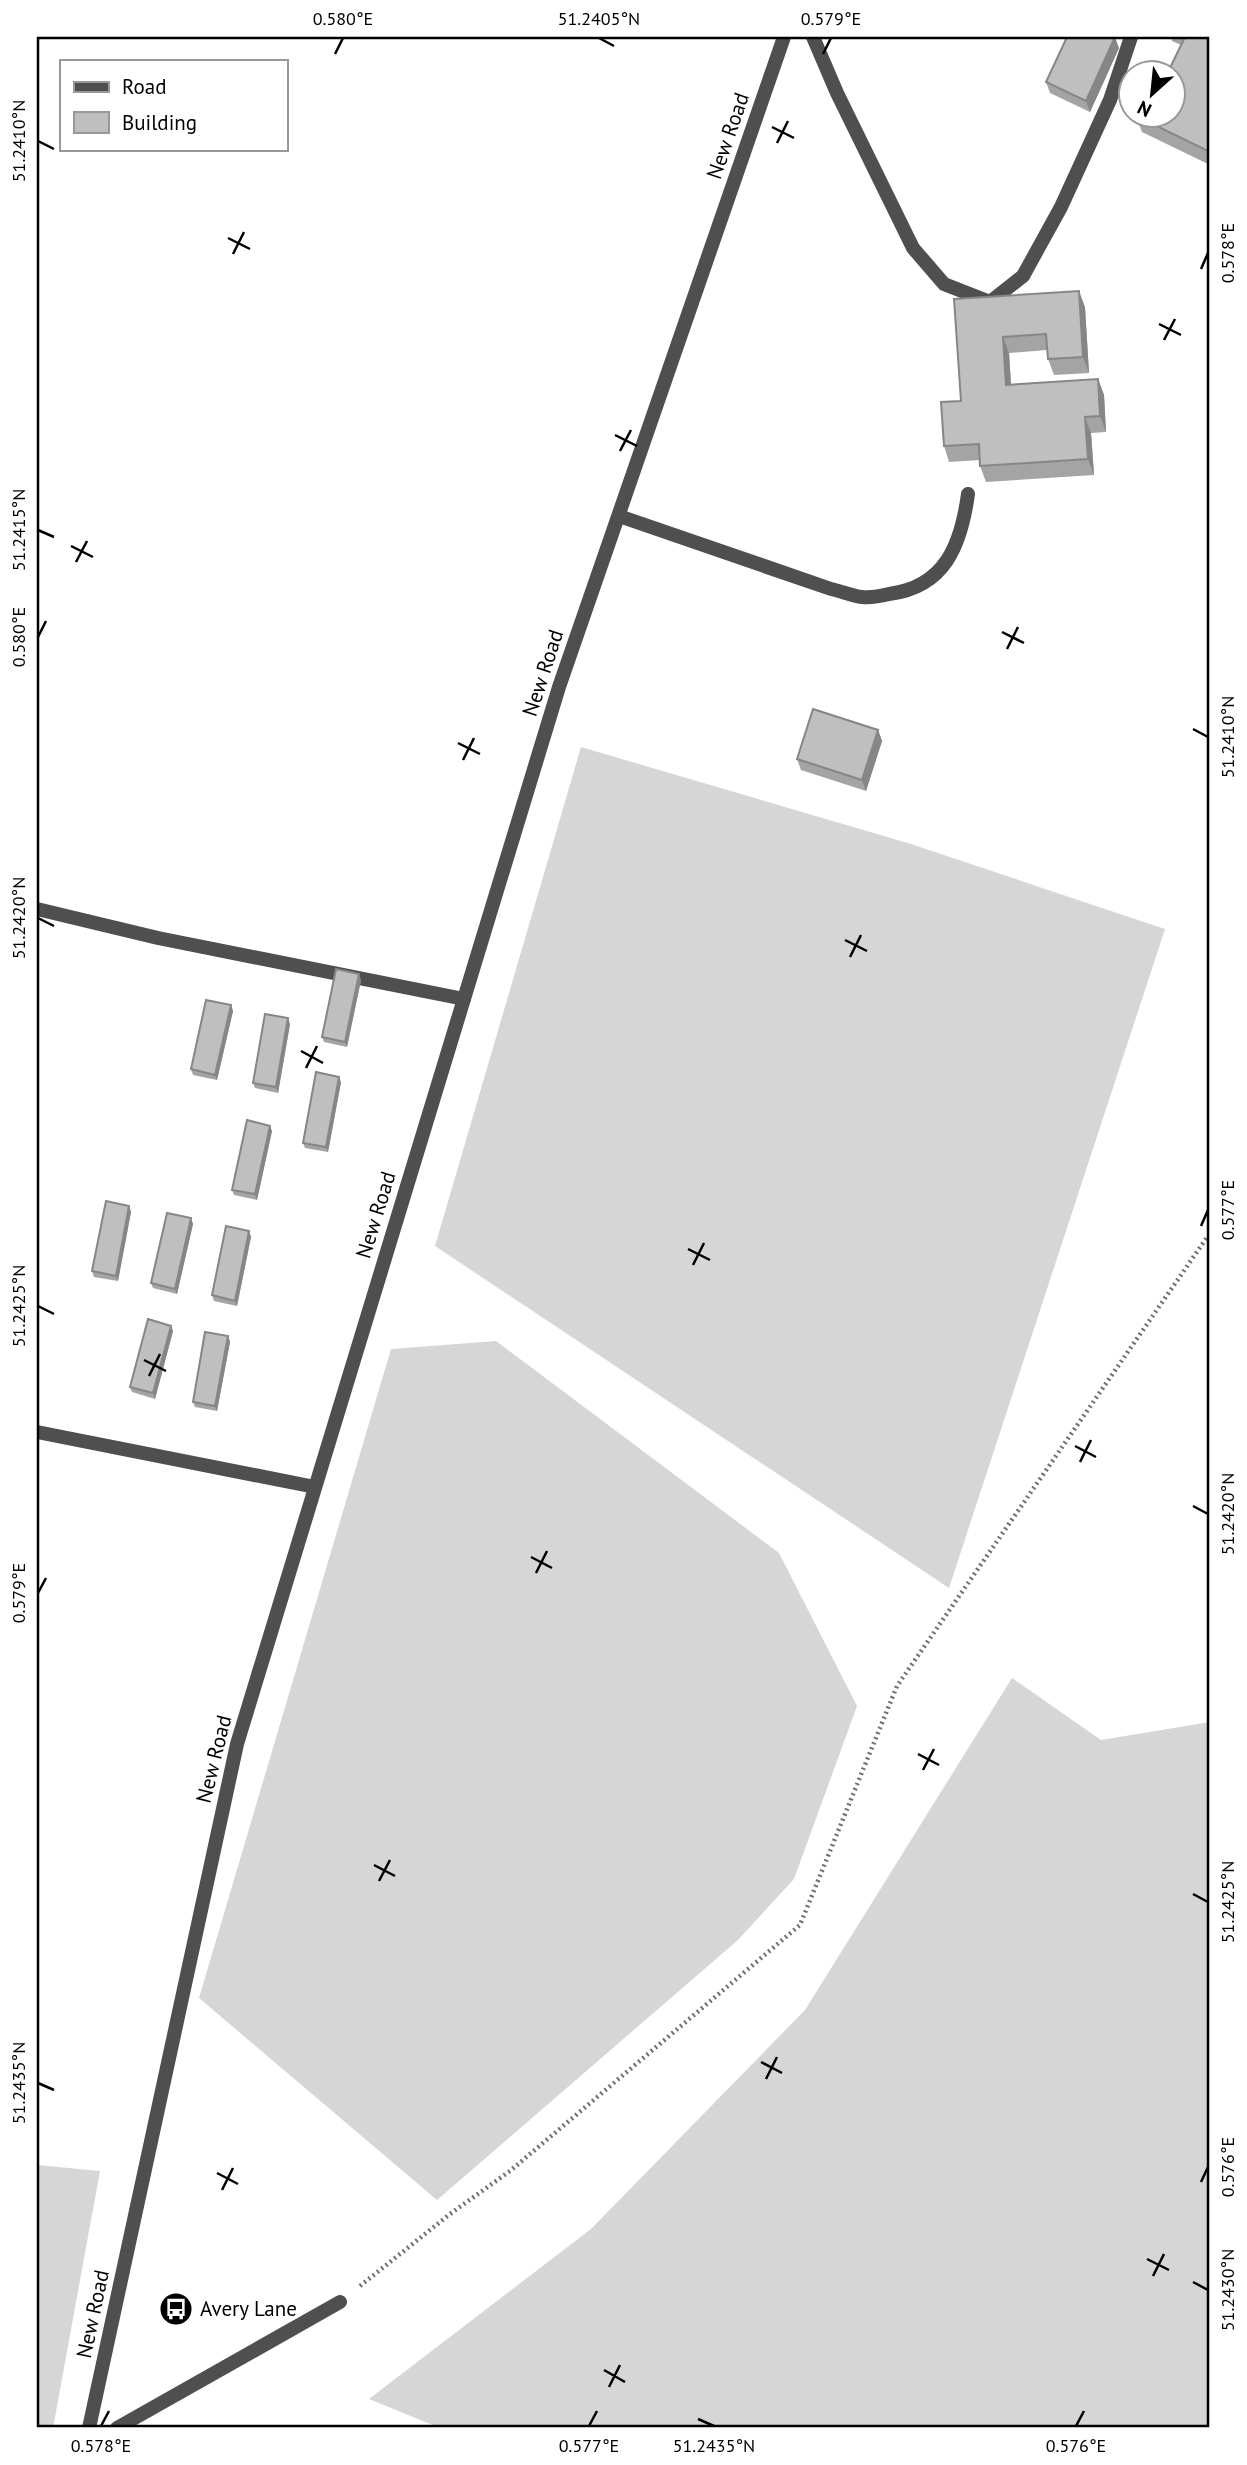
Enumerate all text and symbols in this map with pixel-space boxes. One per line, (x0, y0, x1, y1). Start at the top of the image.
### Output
text: 0.580°E (313, 7, 373, 30)
text: 51.2405°N (558, 7, 640, 30)
text: 0.579°E (801, 7, 861, 30)
legend (60, 60, 287, 150)
north arrow (1118, 60, 1188, 130)
text: Road (122, 73, 166, 100)
street label: New Road (700, 89, 755, 183)
text: N (1133, 96, 1155, 123)
text: 51.2410°N (7, 100, 30, 182)
text: Building (122, 109, 197, 136)
text: 0.578°E (1216, 223, 1239, 283)
text: 51.2415°N (7, 489, 30, 571)
text: 0.580°E (7, 607, 30, 667)
street label: New Road (516, 626, 569, 720)
text: 51.2410°N (1216, 696, 1239, 778)
text: 51.2420°N (7, 877, 30, 959)
street label: New Road (350, 1168, 402, 1262)
text: 0.577°E (1216, 1180, 1239, 1240)
text: 51.2425°N (7, 1265, 30, 1347)
text: 51.2420°N (1216, 1473, 1239, 1555)
text: 0.579°E (7, 1563, 30, 1623)
street label: New Road (190, 1712, 237, 1806)
text: 51.2425°N (1216, 1861, 1239, 1943)
text: 51.2435°N (7, 2042, 30, 2124)
text: 0.576°E (1216, 2137, 1239, 2197)
text: 51.2430°N (1216, 2249, 1239, 2331)
street label: New Road (70, 2267, 115, 2361)
bus stop icon: Avery Lane (157, 2290, 195, 2328)
place label: Avery Lane (200, 2295, 297, 2322)
text: 0.578°E (71, 2434, 131, 2457)
text: 0.577°E (559, 2434, 619, 2457)
text: 51.2435°N (673, 2434, 755, 2457)
text: 0.576°E (1046, 2434, 1106, 2457)

